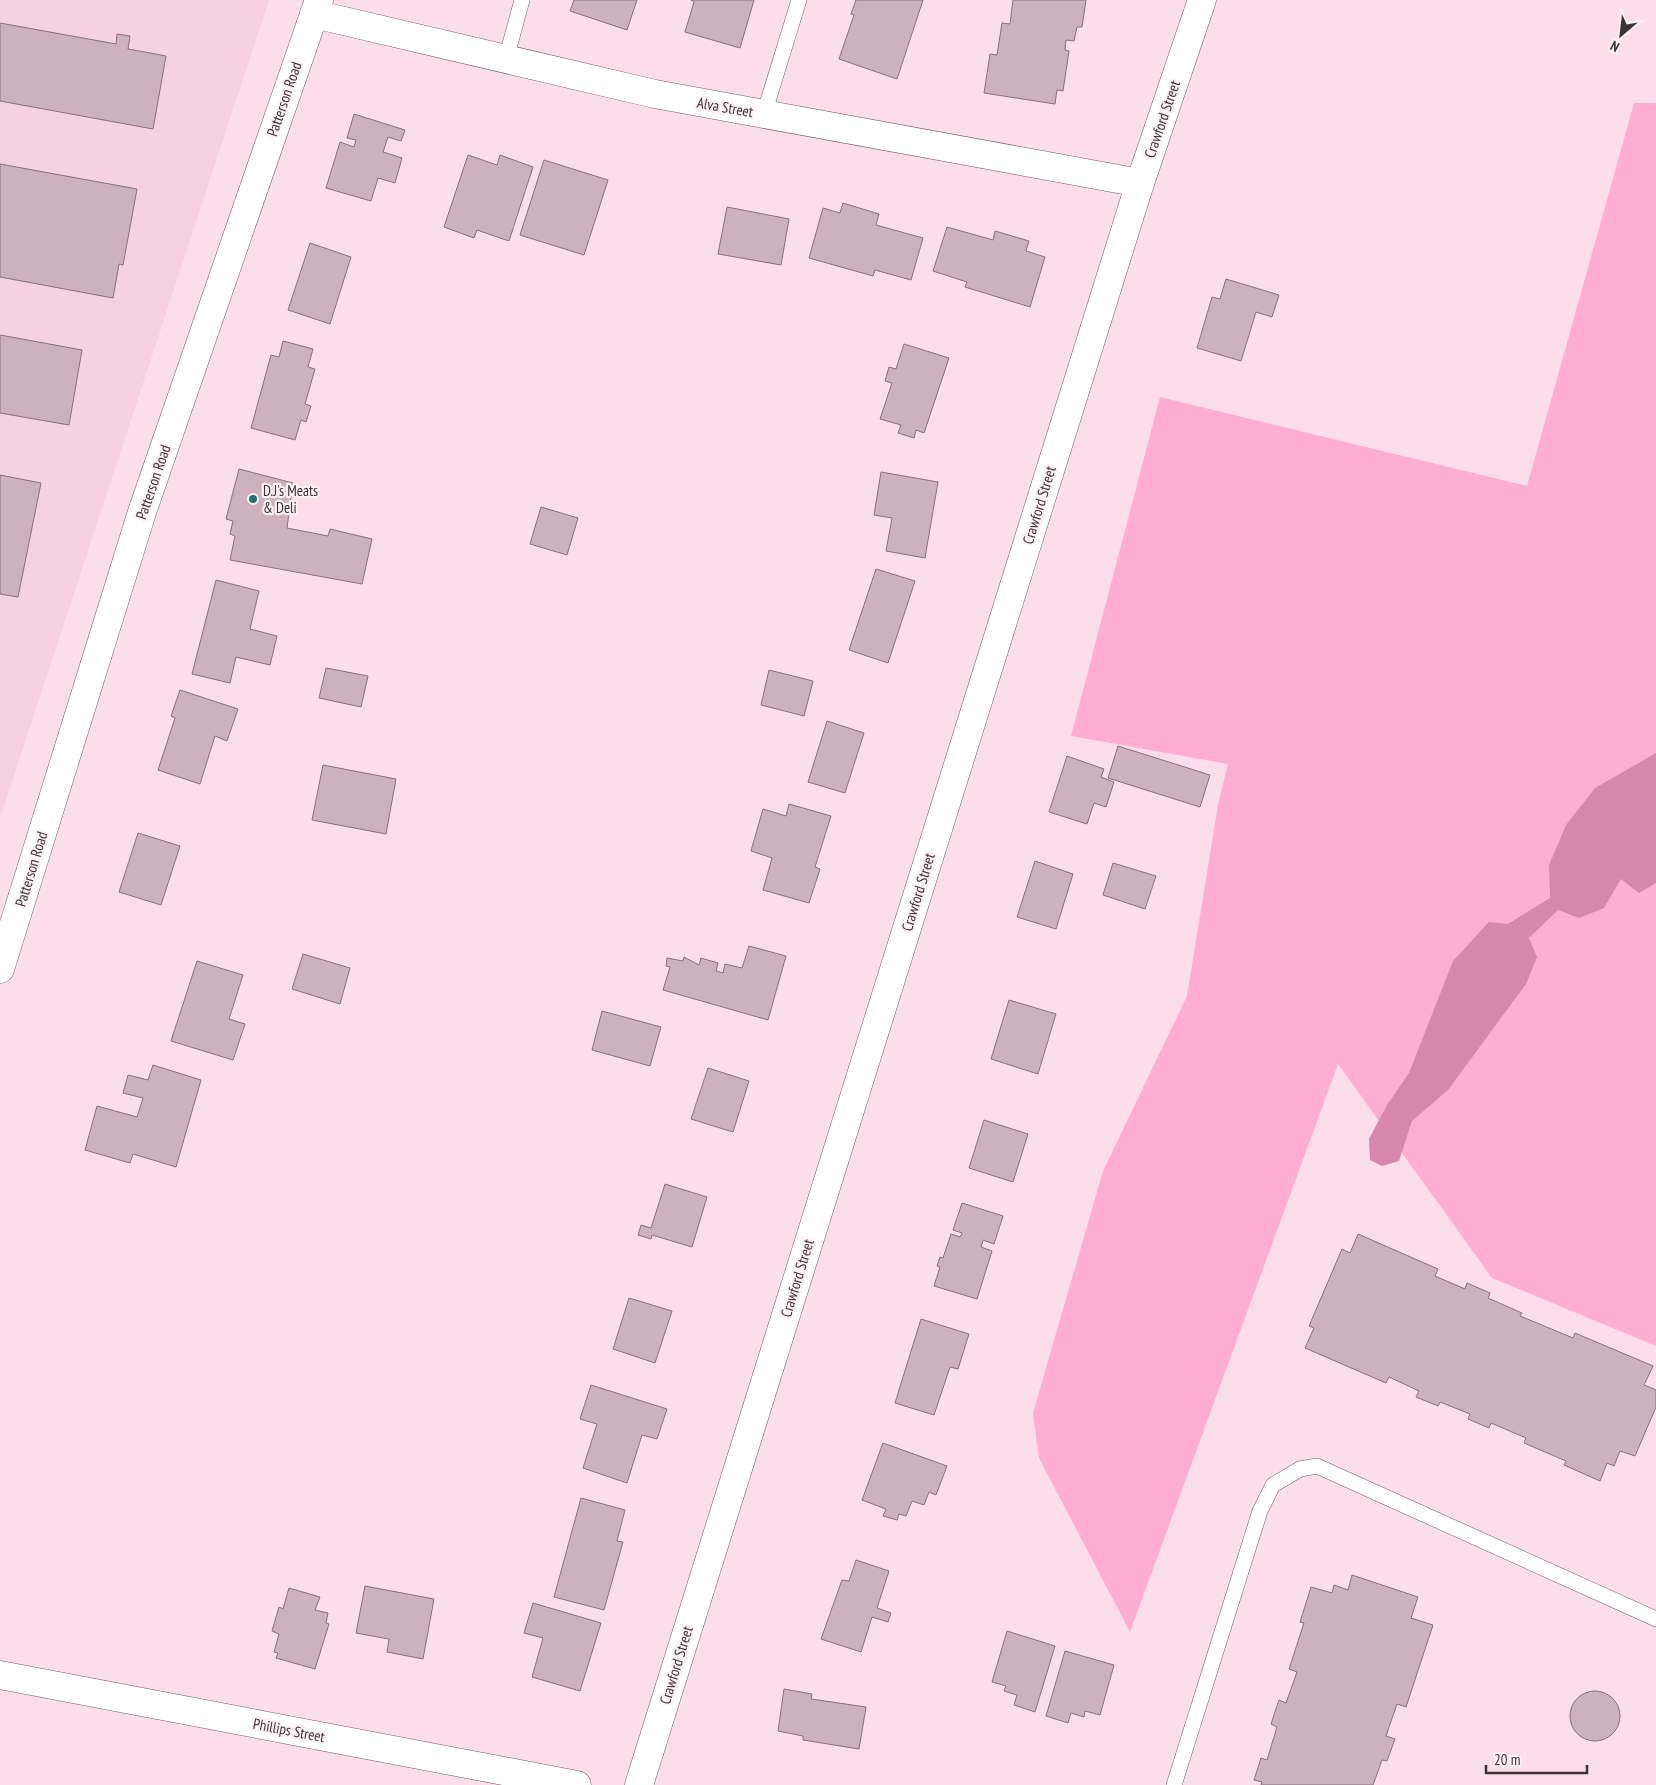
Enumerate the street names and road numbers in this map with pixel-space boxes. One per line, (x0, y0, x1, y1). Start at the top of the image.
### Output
street label: Patterson Road (262, 59, 306, 139)
street label: Crawford Street (1140, 78, 1184, 160)
street label: Alva Street (695, 93, 755, 121)
street label: Patterson Road (131, 442, 175, 522)
street label: Crawford Street (1018, 464, 1060, 546)
street label: Patterson Road (11, 829, 51, 909)
street label: Crawford Street (897, 851, 939, 933)
street label: Crawford Street (776, 1237, 818, 1319)
street label: Crawford Street (655, 1624, 697, 1706)
street label: Phillips Street (252, 1714, 326, 1746)

